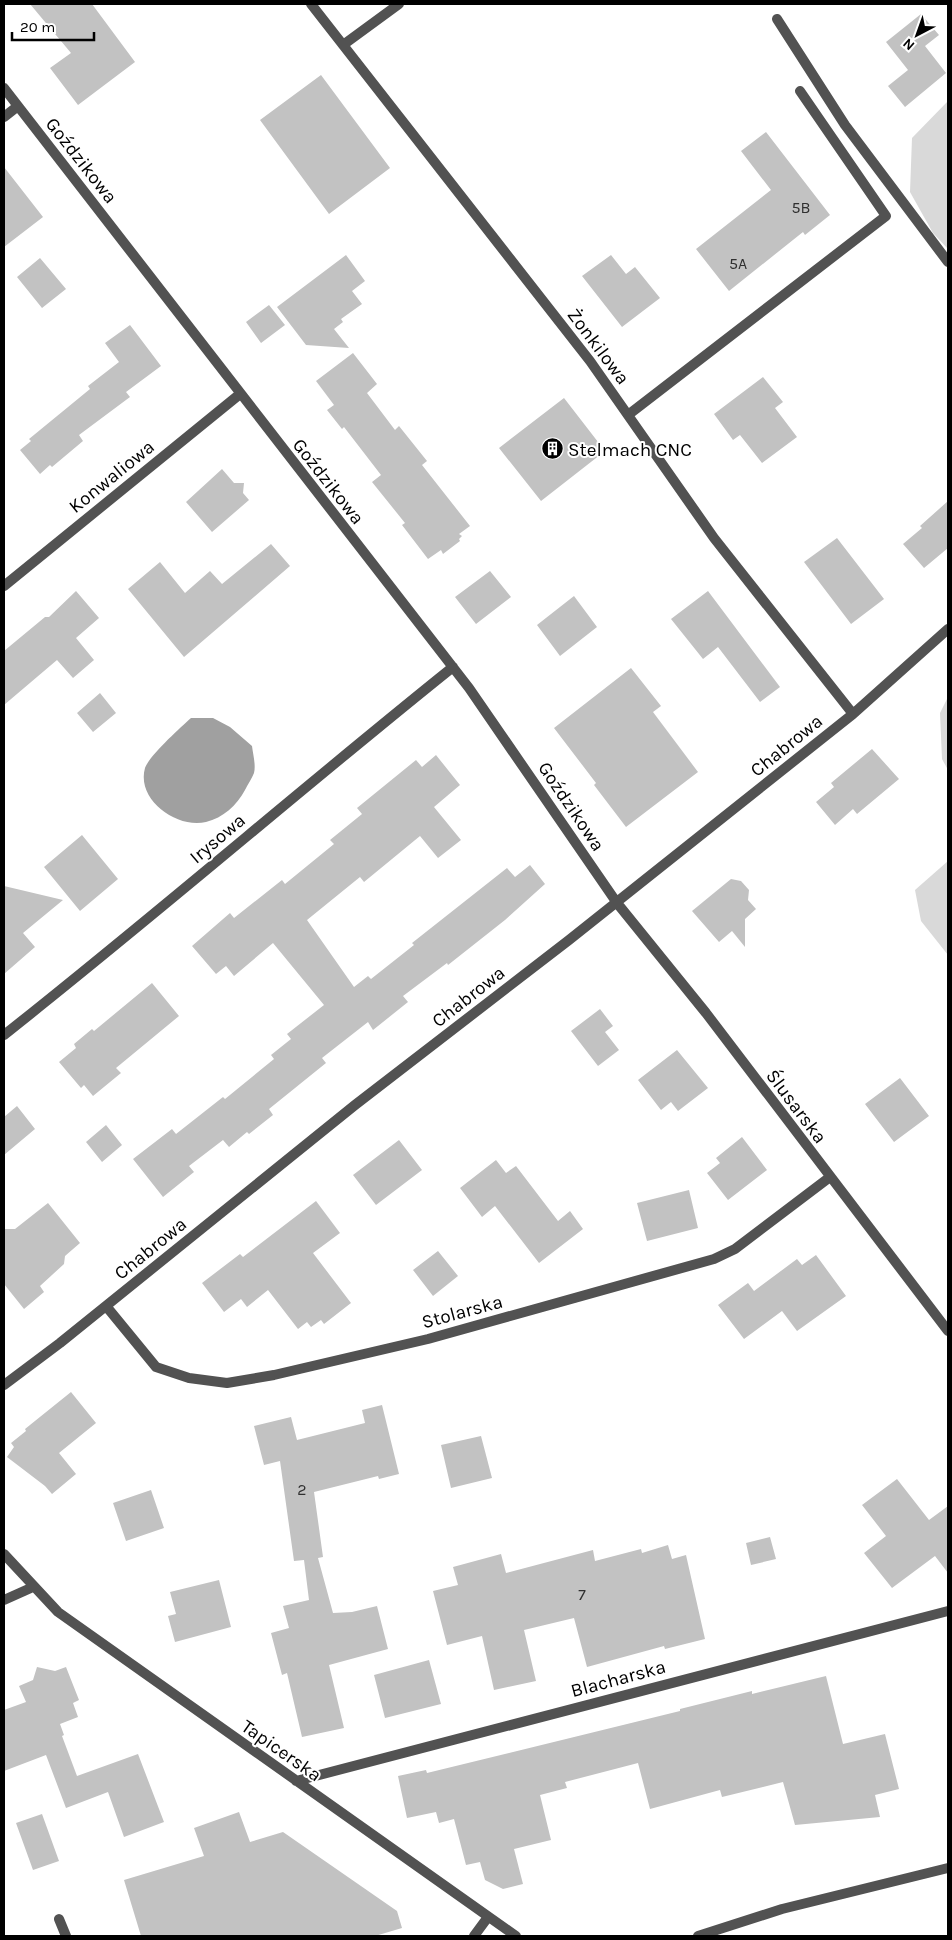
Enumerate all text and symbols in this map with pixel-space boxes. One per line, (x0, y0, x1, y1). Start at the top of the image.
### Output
scale bar (12, 10, 95, 42)
north arrow (892, 10, 942, 60)
text: 20 m (20, 18, 55, 36)
text: N (899, 35, 918, 54)
street label: Goździkowa (41, 113, 122, 208)
house number: 5B (792, 198, 810, 217)
house number: 5A (729, 254, 747, 273)
street label: Żonkilowa (563, 304, 634, 389)
street label: Goździkowa (288, 434, 369, 529)
street label: Konwaliowa (65, 436, 159, 518)
building icon: Stelmach CNC (540, 437, 564, 461)
place label: Stelmach CNC (568, 439, 692, 461)
street label: Chabrowa (746, 710, 827, 781)
street label: Goździkowa (533, 758, 609, 855)
street label: Irysowa (185, 809, 250, 868)
street label: Chabrowa (428, 962, 509, 1032)
street label: Ślusarska (761, 1065, 832, 1148)
street label: Chabrowa (110, 1213, 191, 1284)
street label: Stolarska (419, 1291, 505, 1333)
house number: 2 (297, 1480, 307, 1499)
house number: 7 (578, 1585, 586, 1604)
street label: Blacharska (568, 1656, 668, 1702)
street label: Tapicerska (237, 1715, 326, 1786)

